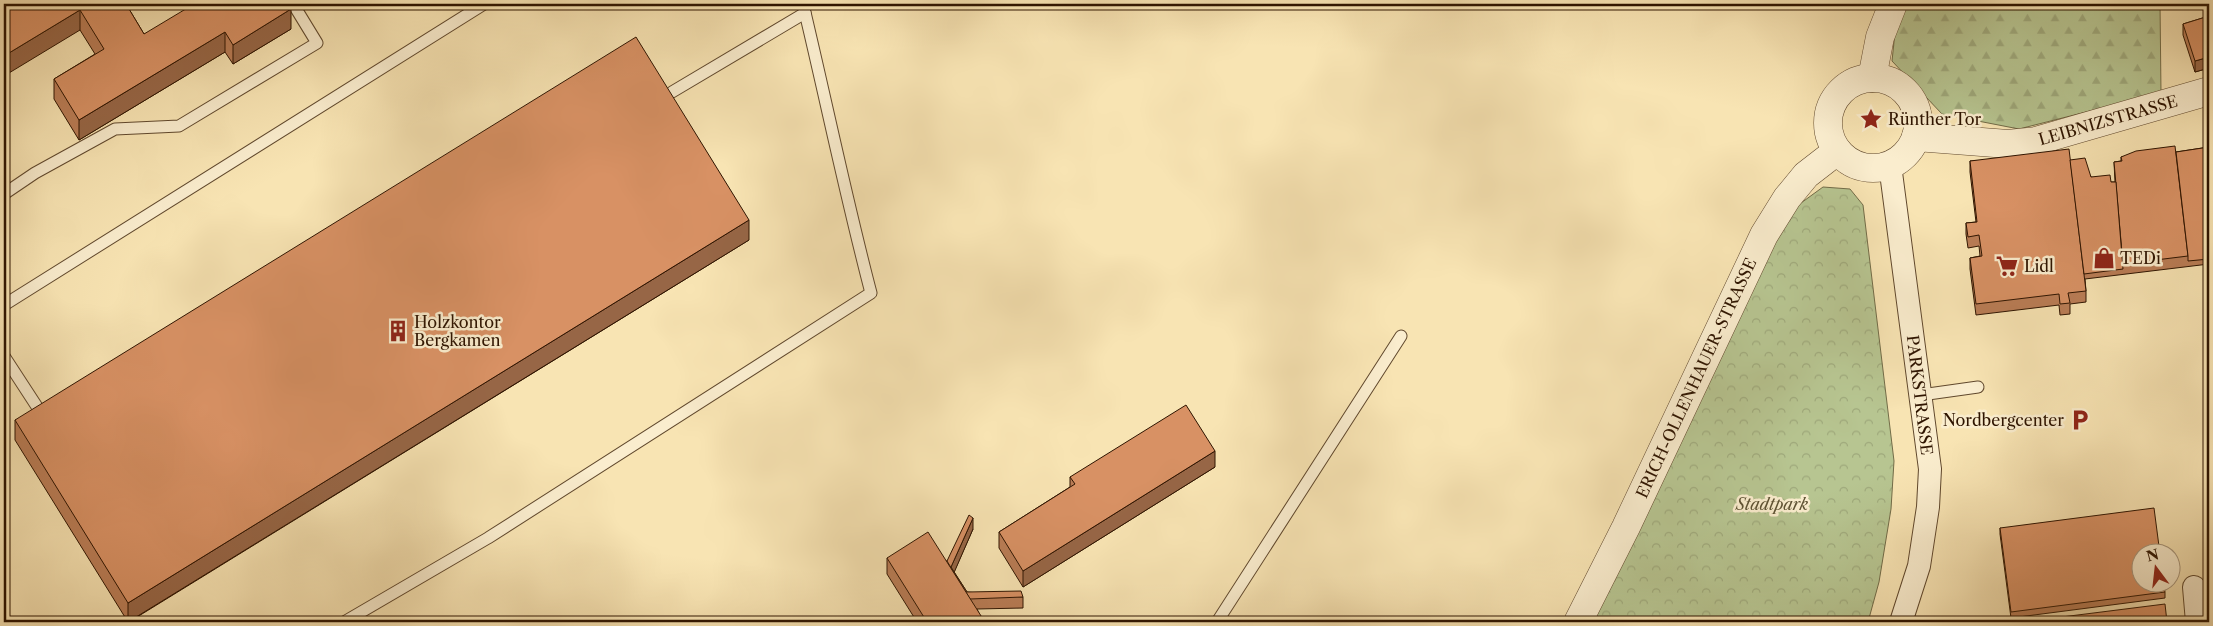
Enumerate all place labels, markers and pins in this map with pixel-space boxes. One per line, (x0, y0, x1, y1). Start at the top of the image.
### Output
place icon: Rünther Tor (1858, 106, 1884, 132)
place label: Rünther Tor (1888, 109, 1981, 129)
shop icon: TEDi (2091, 245, 2117, 271)
place label: TEDi (2120, 248, 2161, 268)
supermarket icon: Lidl (1994, 253, 2020, 279)
place label: Lidl (2024, 256, 2054, 276)
place label: Holzkontor Bergkamen (414, 312, 501, 350)
building icon: Holzkontor Bergkamen (385, 318, 411, 344)
parking icon: Nordbergcenter (2067, 407, 2093, 433)
place label: Nordbergcenter (1943, 410, 2064, 430)

